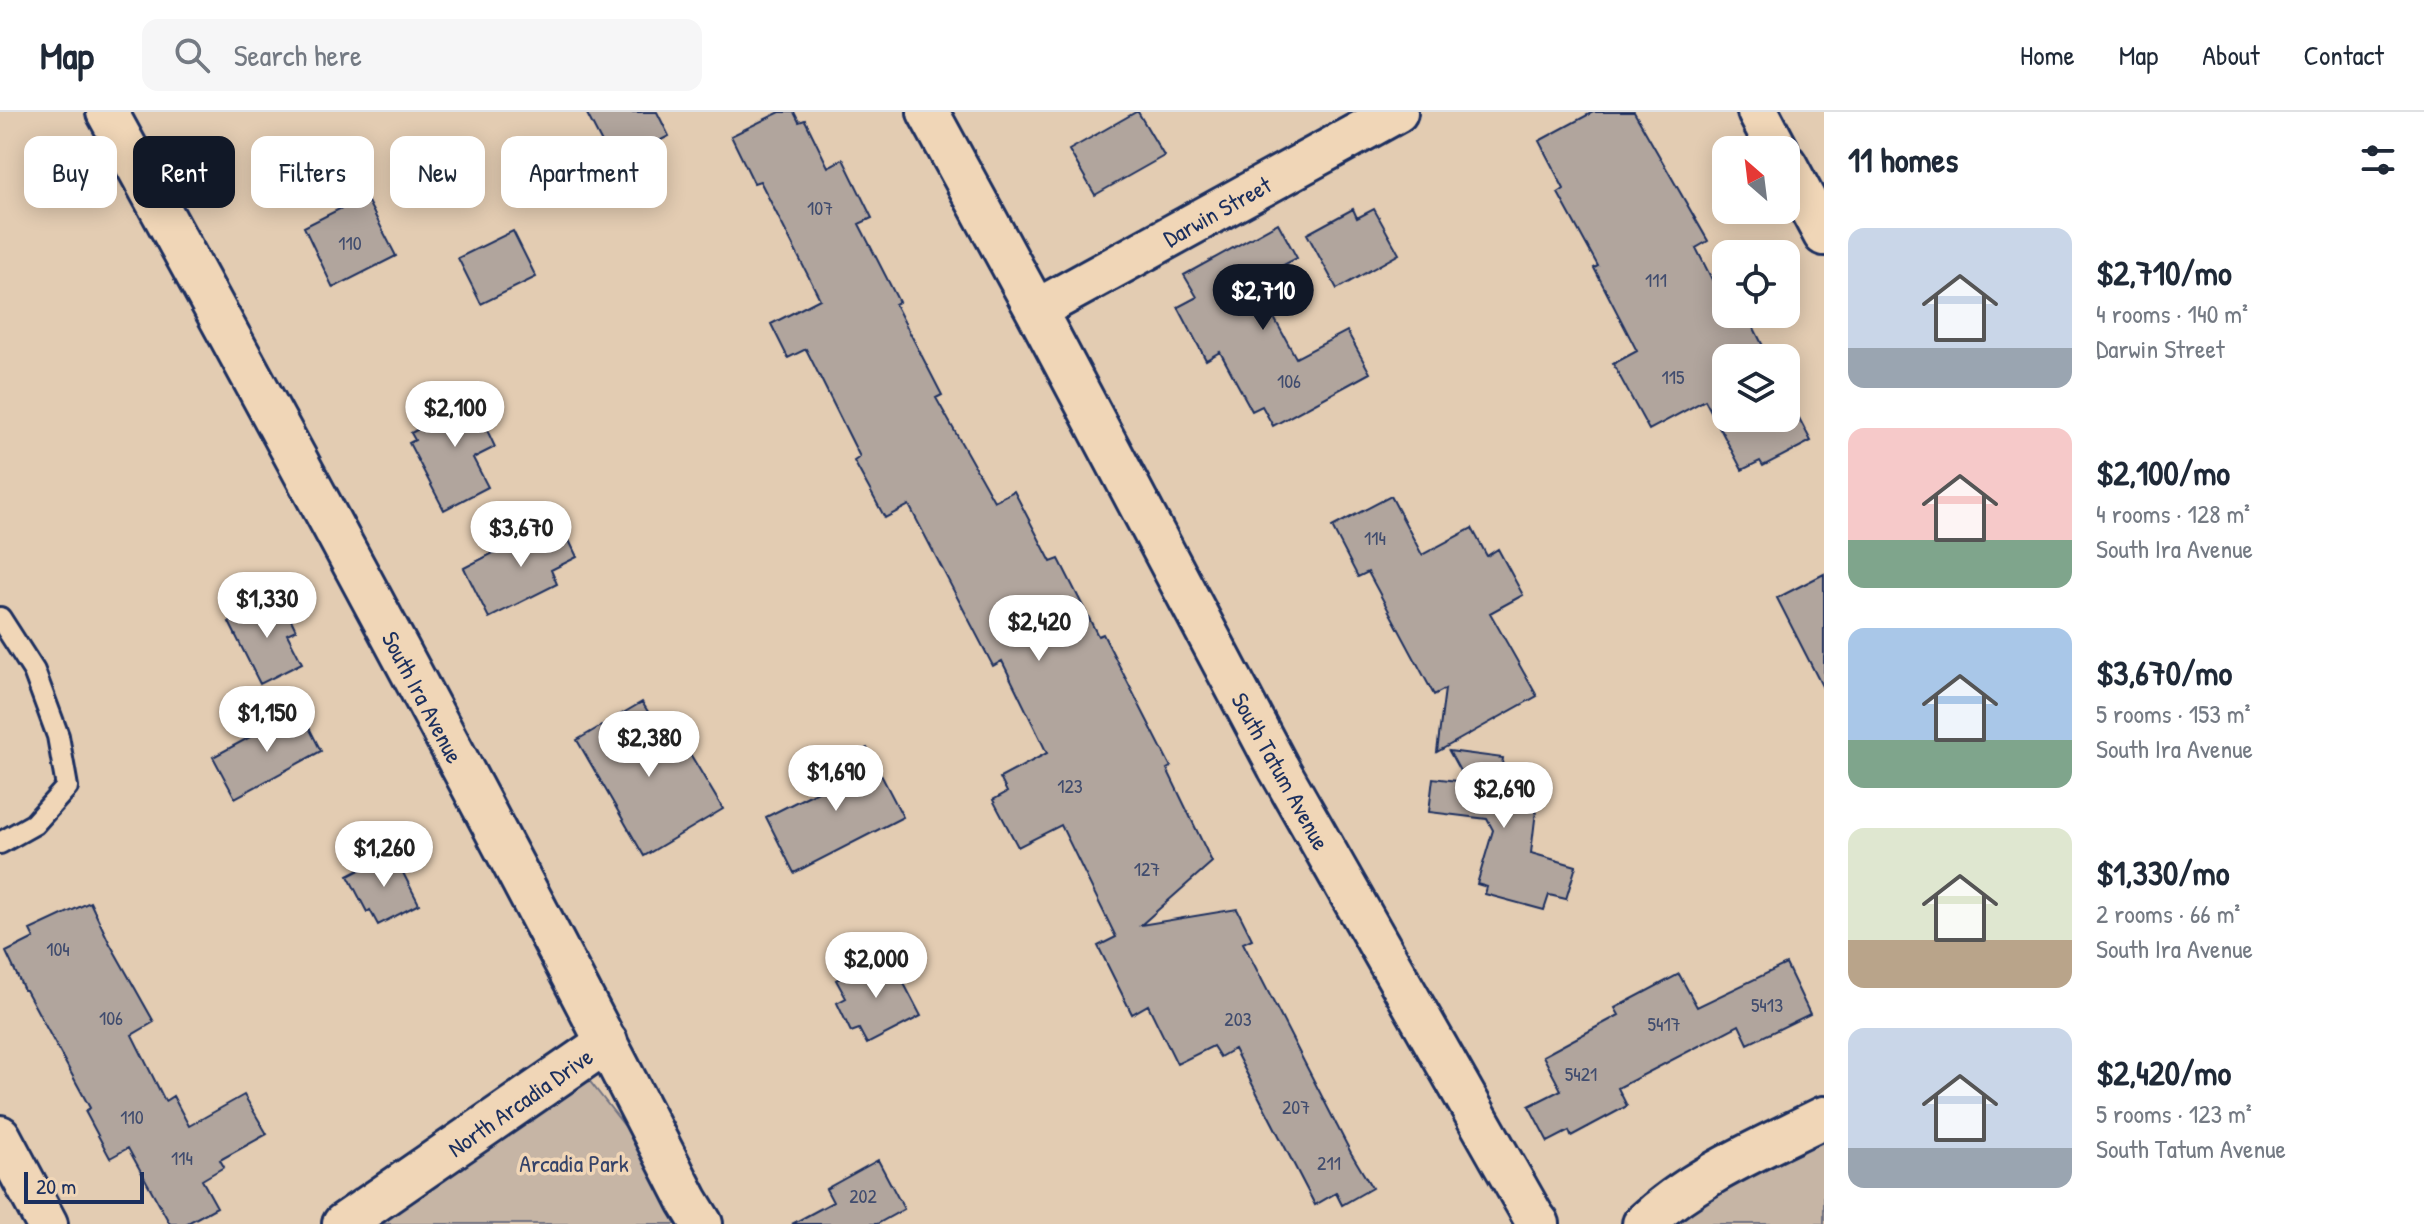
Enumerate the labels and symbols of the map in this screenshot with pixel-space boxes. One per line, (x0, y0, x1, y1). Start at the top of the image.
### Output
north arrow (1712, 136, 1800, 224)
street label: Darwin Street (1157, 168, 1277, 254)
house number: 107 (807, 194, 833, 221)
house number: 110 (338, 229, 362, 256)
pin: $2,710 (1198, 264, 1328, 332)
house number: 111 (1645, 266, 1667, 293)
house number: 115 (1662, 363, 1685, 390)
house number: 106 (1277, 367, 1301, 394)
pin: $2,100 (390, 381, 520, 449)
pin: $3,670 (456, 501, 586, 569)
house number: 114 (1364, 524, 1386, 551)
pin: $1,330 (202, 572, 332, 640)
pin: $2,420 (974, 595, 1104, 663)
street label: South Ira Avenue (375, 626, 471, 769)
pin: $1,150 (202, 686, 332, 754)
street label: South Tatum Avenue (1225, 687, 1338, 856)
pin: $2,380 (584, 711, 714, 779)
pin: $1,690 (771, 745, 901, 813)
pin: $2,690 (1439, 762, 1569, 830)
house number: 123 (1057, 772, 1083, 799)
pin: $1,260 (319, 821, 449, 889)
house number: 127 (1134, 855, 1160, 882)
pin: $2,000 (811, 932, 941, 1000)
house number: 104 (46, 935, 70, 962)
house number: 5413 (1751, 991, 1783, 1018)
house number: 106 (99, 1004, 123, 1031)
house number: 203 (1224, 1005, 1252, 1032)
house number: 5417 (1647, 1010, 1681, 1037)
street label: North Arcadia Drive (441, 1040, 599, 1164)
house number: 5421 (1565, 1060, 1597, 1087)
house number: 207 (1282, 1093, 1310, 1120)
house number: 110 (120, 1103, 144, 1130)
house number: 114 (171, 1144, 193, 1171)
park label: Arcadia Park (519, 1147, 629, 1179)
house number: 211 (1317, 1149, 1341, 1176)
scale bar (24, 1168, 144, 1204)
house number: 202 (849, 1182, 877, 1209)

